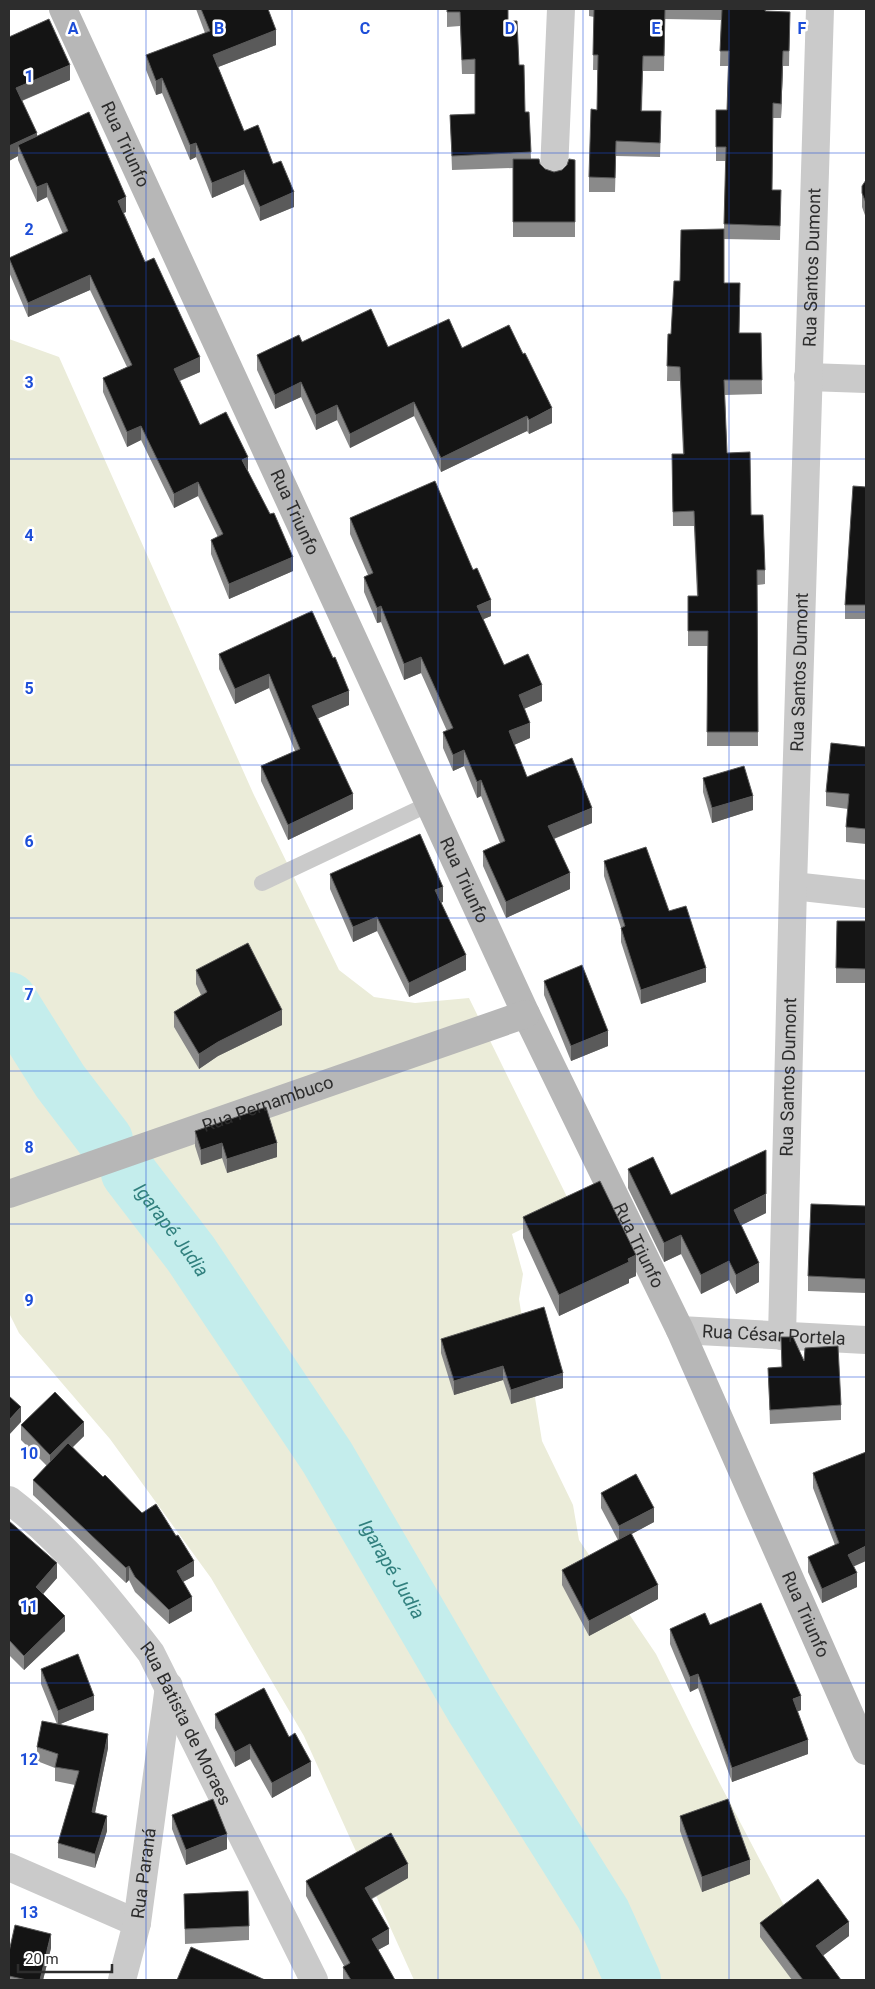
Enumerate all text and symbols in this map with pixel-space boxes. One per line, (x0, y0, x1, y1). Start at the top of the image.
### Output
text: A (68, 19, 79, 38)
text: B (214, 19, 224, 38)
text: C (360, 19, 370, 38)
text: D (505, 19, 515, 38)
text: E (652, 19, 661, 38)
text: F (798, 19, 807, 38)
text: 1 (24, 67, 34, 86)
street label: Rua Triunfo (97, 98, 155, 190)
street label: Rua Santos Dumont (799, 187, 824, 347)
text: 2 (24, 220, 34, 239)
text: 3 (24, 373, 34, 392)
street label: Rua Triunfo (266, 466, 324, 558)
text: 4 (24, 526, 34, 545)
street label: Rua Santos Dumont (786, 592, 812, 752)
text: 5 (24, 679, 34, 698)
text: 6 (24, 832, 34, 851)
street label: Rua Triunfo (436, 834, 494, 926)
text: 7 (24, 985, 34, 1004)
street label: Rua Santos Dumont (775, 997, 800, 1157)
street label: Rua Pernambuco (199, 1071, 336, 1136)
text: 8 (24, 1138, 34, 1157)
water label: Igarapé Judia (129, 1178, 214, 1281)
street label: Rua Triunfo (610, 1199, 669, 1291)
text: 9 (24, 1291, 34, 1310)
street label: Rua César Portela (701, 1320, 846, 1349)
text: 10 (20, 1444, 38, 1463)
water label: Igarapé Judia (354, 1515, 430, 1623)
street label: Rua Triunfo (778, 1568, 834, 1661)
text: 11 (20, 1597, 38, 1616)
street label: Rua Batista de Moraes (136, 1637, 236, 1809)
text: 12 (20, 1750, 38, 1769)
street label: Rua Paraná (127, 1827, 160, 1920)
text: 13 (20, 1903, 38, 1922)
scale bar (18, 1942, 111, 1974)
text: 20 m (25, 1950, 59, 1968)

